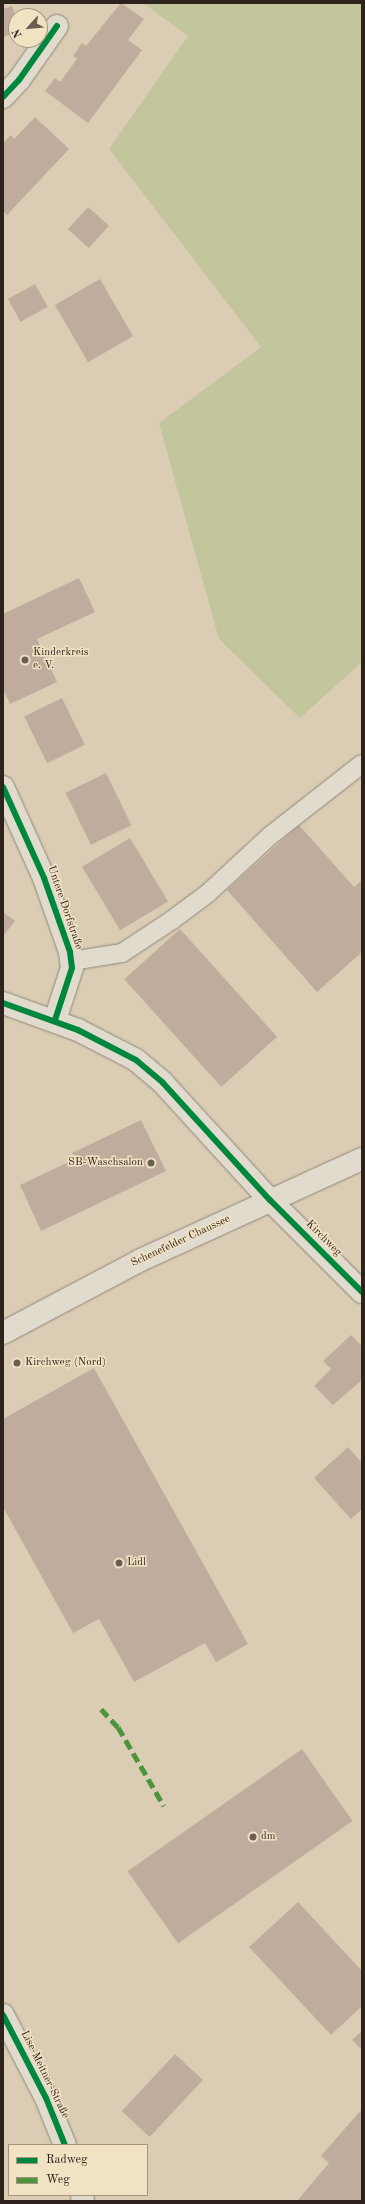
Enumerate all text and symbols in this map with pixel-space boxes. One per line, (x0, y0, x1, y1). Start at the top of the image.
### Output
north arrow (8, 8, 48, 48)
text: N (11, 27, 25, 39)
place label: Kinderkreis e. V. (33, 647, 89, 673)
marker: Kinderkreis e. V. (20, 655, 30, 665)
street label: Untere Dorfstraße (43, 864, 85, 952)
place label: SB-Waschsalon (68, 1156, 143, 1170)
marker: SB-Waschsalon (146, 1158, 156, 1168)
street label: Schenefelder Chaussee (129, 1213, 233, 1271)
street label: Kirchweg (302, 1218, 344, 1260)
place label: Kirchweg (Nord) (25, 1356, 106, 1370)
marker: Kirchweg (Nord) (12, 1358, 22, 1368)
place label: Lidl (127, 1556, 146, 1570)
marker: Lidl (114, 1558, 124, 1568)
place label: dm (261, 1830, 275, 1844)
marker: dm (248, 1832, 258, 1842)
street label: Lise-Meitner-Straße (17, 2029, 71, 2121)
legend (8, 2144, 148, 2196)
text: Radweg (46, 2154, 88, 2166)
text: Weg (46, 2174, 70, 2186)

